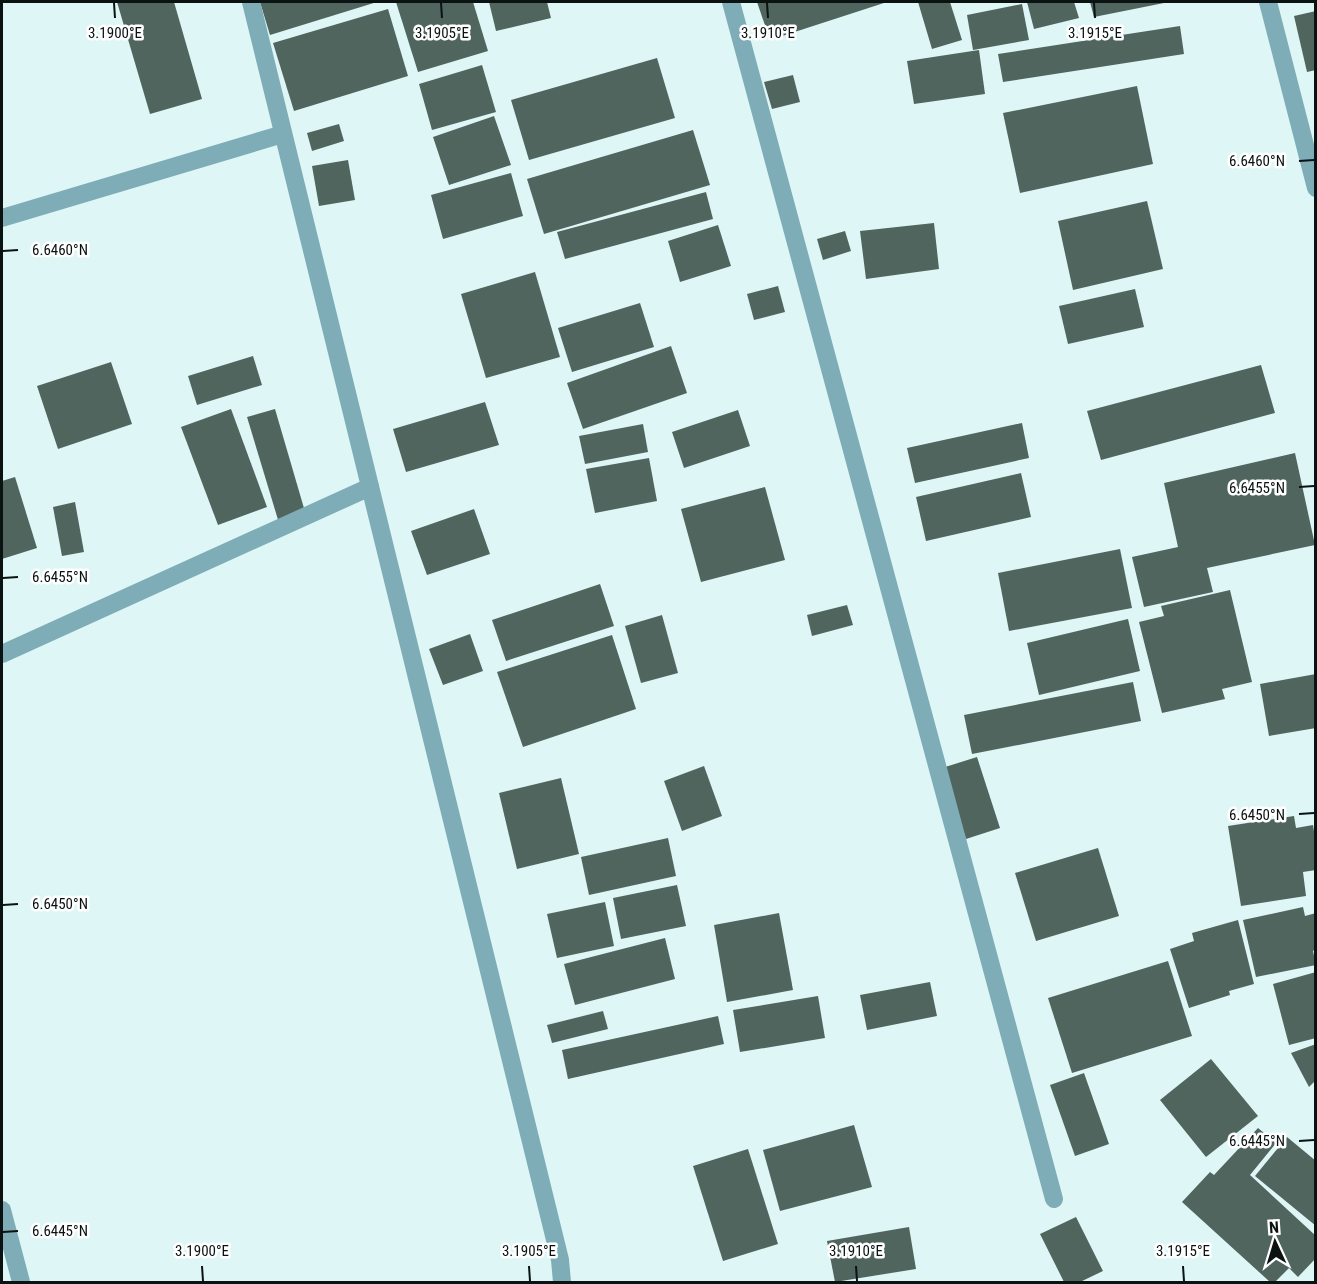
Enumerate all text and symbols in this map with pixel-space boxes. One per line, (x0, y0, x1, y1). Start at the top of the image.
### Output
text: 3.1900°E (88, 24, 142, 42)
text: 3.1905°E (415, 24, 469, 42)
text: 3.1910°E (741, 24, 795, 42)
text: 3.1915°E (1068, 24, 1122, 42)
text: 6.6460°N (1229, 152, 1285, 170)
text: 6.6460°N (32, 241, 88, 259)
text: 6.6455°N (1229, 479, 1285, 497)
text: 6.6455°N (32, 568, 88, 586)
text: 6.6450°N (1229, 806, 1285, 824)
text: 6.6450°N (32, 895, 88, 913)
text: 6.6445°N (1229, 1132, 1285, 1150)
north arrow (1245, 1212, 1305, 1272)
text: N (1268, 1218, 1280, 1237)
text: 6.6445°N (32, 1222, 88, 1240)
text: 3.1900°E (175, 1242, 229, 1260)
text: 3.1905°E (502, 1242, 556, 1260)
text: 3.1910°E (829, 1242, 883, 1260)
text: 3.1915°E (1156, 1242, 1210, 1260)

